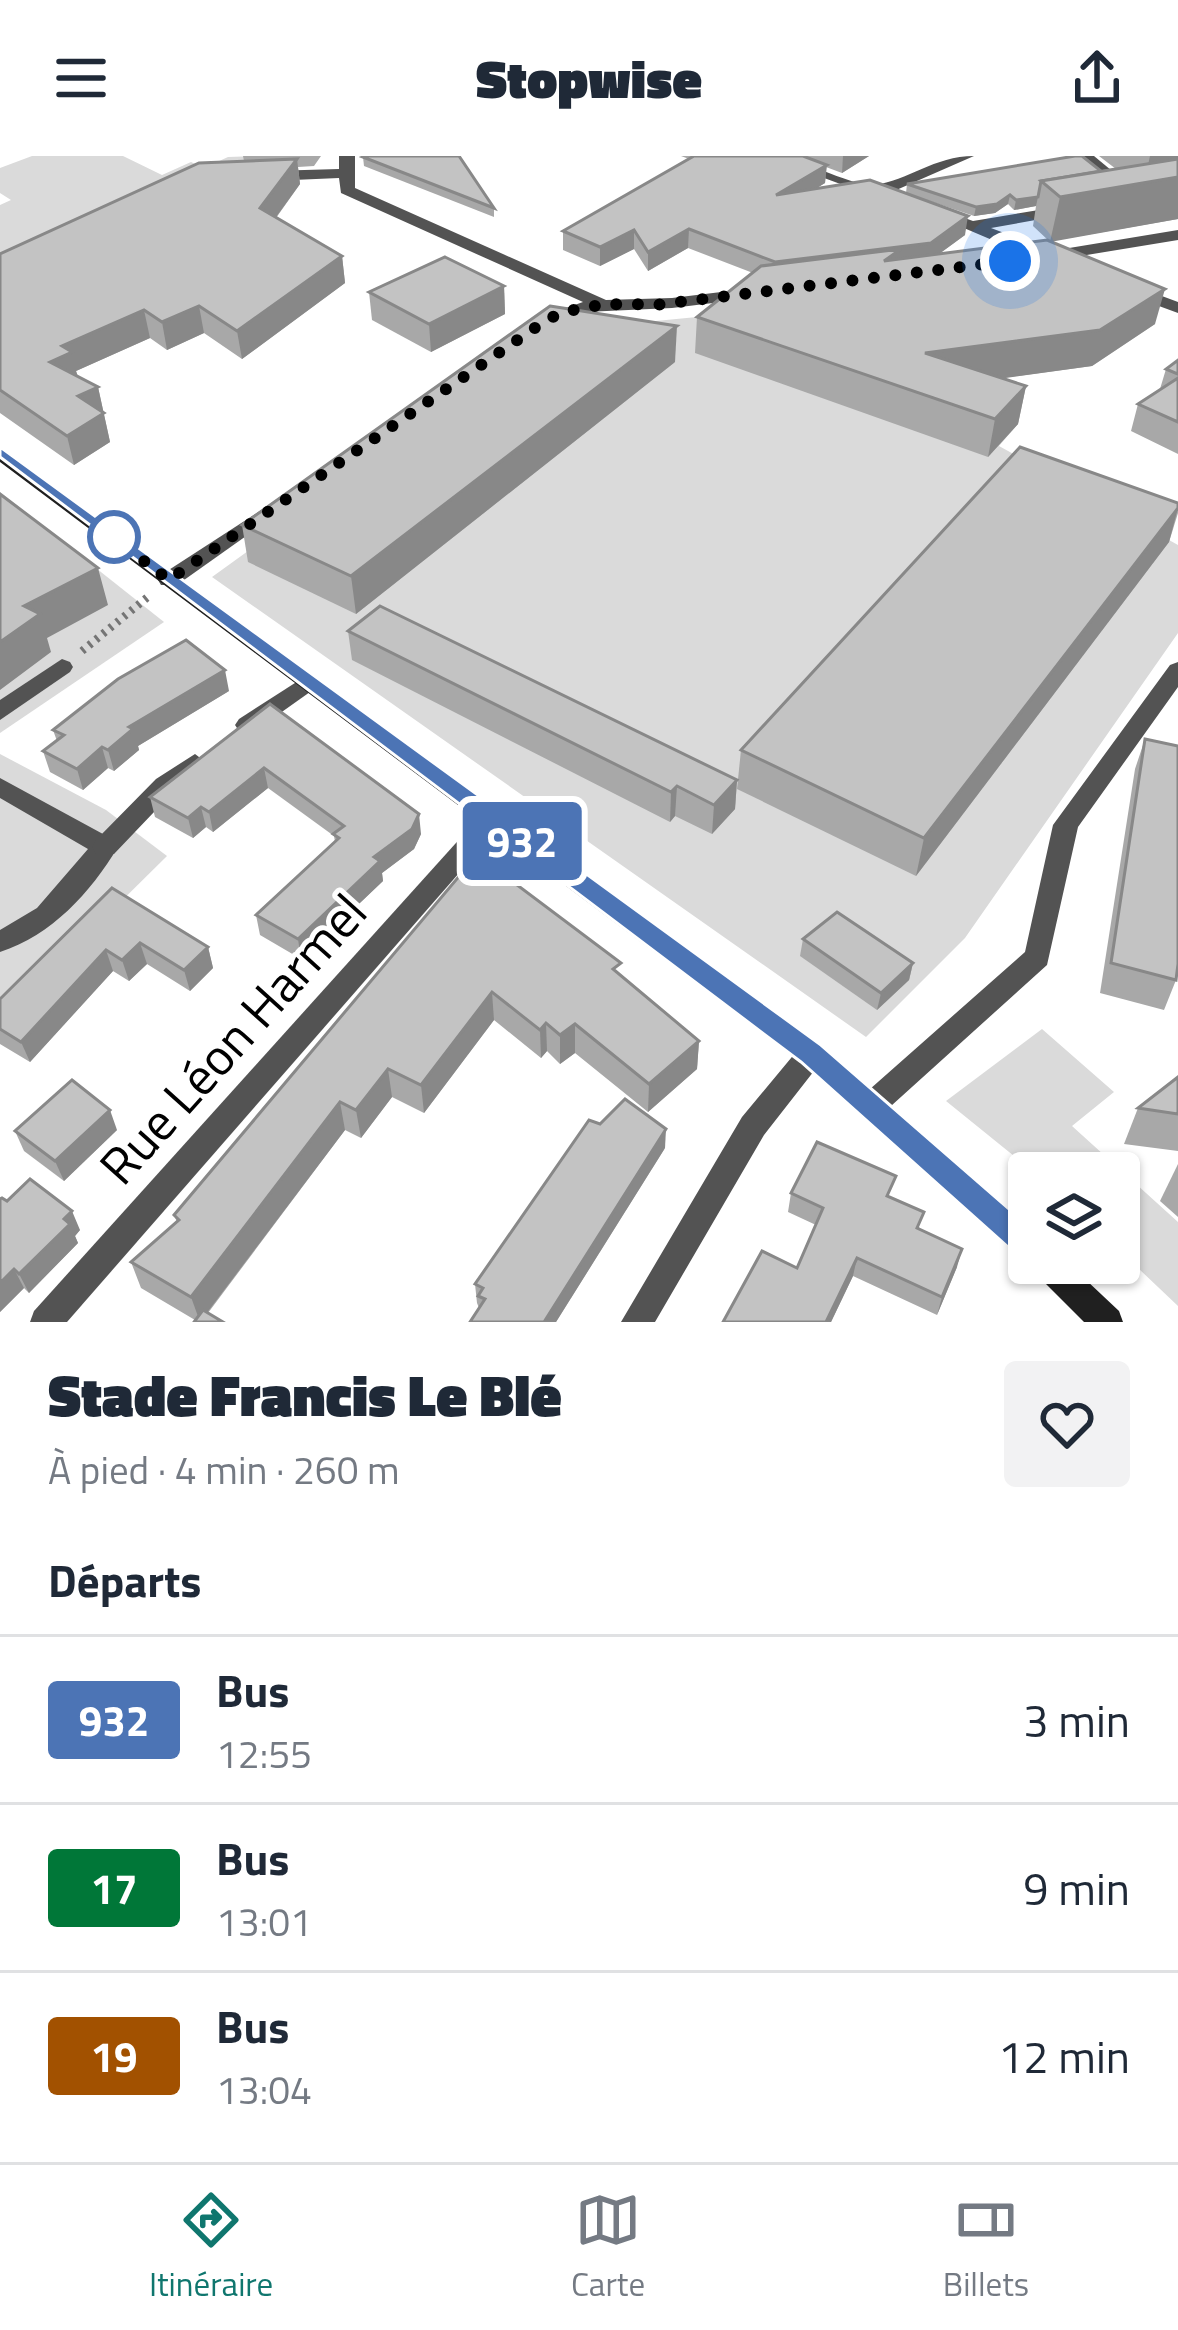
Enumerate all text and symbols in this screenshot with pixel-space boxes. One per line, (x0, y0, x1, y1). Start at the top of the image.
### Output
text: Stopwise (476, 37, 702, 119)
icon: menu (48, 45, 114, 111)
icon: share (1064, 45, 1130, 111)
your location (980, 231, 1040, 291)
unlabelled marker (89, 512, 139, 562)
line badge: 932 (453, 802, 591, 880)
text: 932 (487, 809, 557, 873)
street label: Rue Léon Harmel (80, 875, 385, 1201)
map controls (1008, 1152, 1140, 1284)
button: layers (1008, 1152, 1140, 1284)
text: Stade Francis Le Blé (48, 1351, 562, 1438)
button: heart (1004, 1361, 1130, 1487)
text: À pied · 4 min · 260 m (48, 1440, 400, 1499)
text: Départs (48, 1546, 202, 1614)
text: Bus (216, 1656, 290, 1724)
text: 3 min (1023, 1686, 1130, 1754)
text: 932 (79, 1688, 149, 1752)
text: 12:55 (216, 1724, 312, 1783)
text: Bus (216, 1824, 290, 1892)
text: 9 min (1023, 1854, 1130, 1922)
text: 17 (90, 1856, 138, 1920)
text: 13:01 (216, 1892, 312, 1951)
text: Bus (216, 1992, 290, 2060)
text: 12 min (998, 2022, 1130, 2090)
text: 19 (90, 2024, 138, 2088)
text: 13:04 (216, 2060, 312, 2119)
tab: Itinéraire (149, 2187, 273, 2309)
tab: Carte (571, 2187, 645, 2309)
tab: Billets (943, 2187, 1029, 2309)

